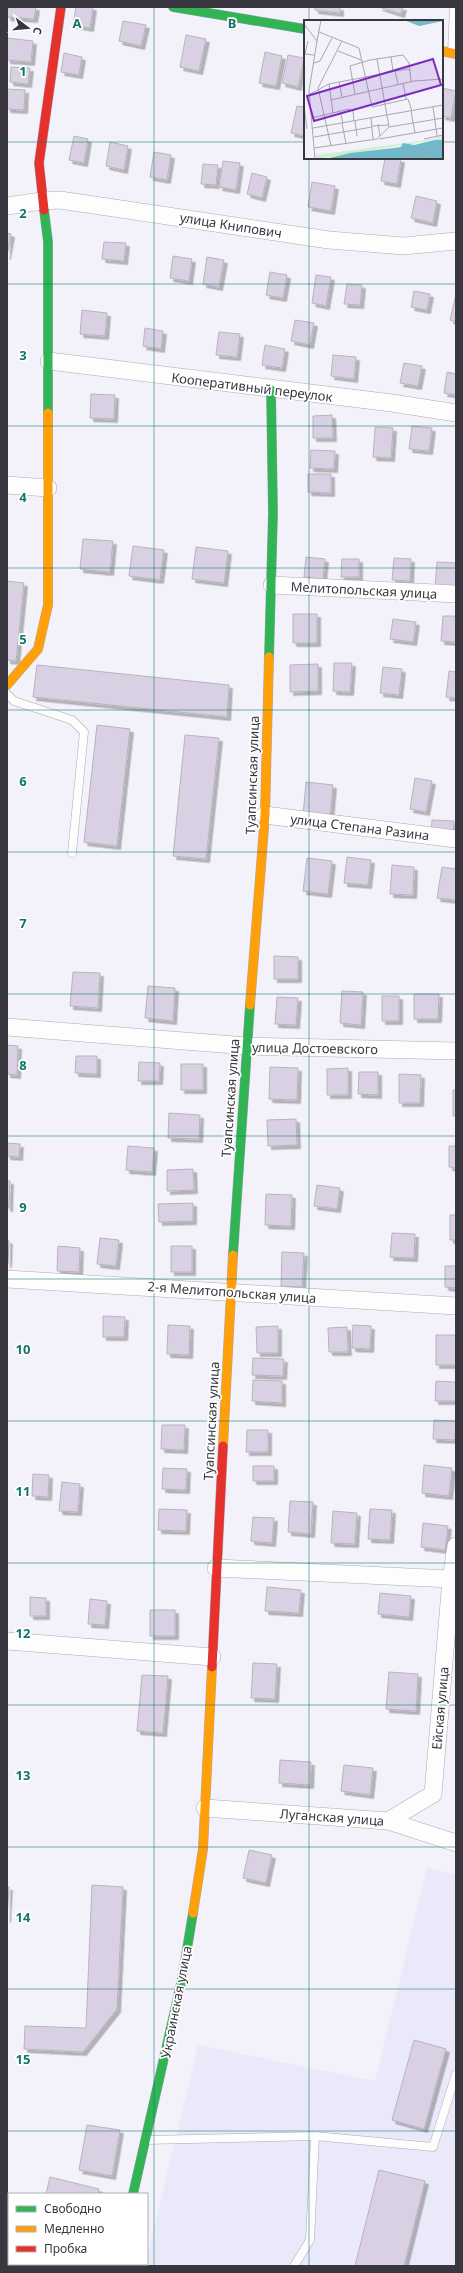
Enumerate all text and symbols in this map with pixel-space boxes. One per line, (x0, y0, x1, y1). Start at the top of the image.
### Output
north arrow (8, 8, 48, 48)
text: A (73, 14, 82, 32)
text: B (228, 14, 236, 32)
inset map (304, 20, 443, 159)
text: С (30, 25, 46, 36)
text: 1 (19, 62, 27, 80)
text: 2 (19, 204, 27, 222)
street label: улица Книпович (179, 208, 283, 242)
text: 3 (19, 346, 27, 364)
street label: Кооперативный переулок (170, 368, 334, 406)
text: 4 (19, 488, 27, 506)
street label: Мелитопольская улица (290, 577, 438, 603)
text: 5 (19, 630, 27, 648)
street label: Туапсинская улица (241, 715, 263, 835)
text: 6 (19, 772, 27, 790)
street label: улица Степана Разина (290, 810, 430, 844)
text: 7 (19, 914, 27, 932)
street label: Туапсинская улица (217, 1038, 243, 1158)
street label: улица Достоевского (252, 1038, 378, 1058)
text: 8 (19, 1056, 27, 1074)
text: 9 (19, 1198, 27, 1216)
street label: 2-я Мелитопольская улица (147, 1277, 317, 1307)
text: 10 (16, 1340, 30, 1358)
street label: Туапсинская улица (199, 1361, 223, 1481)
text: 11 (16, 1482, 30, 1500)
text: 12 (16, 1624, 30, 1642)
street label: Ейская улица (427, 1666, 453, 1750)
text: 13 (16, 1766, 30, 1784)
street label: Луганская улица (279, 1804, 385, 1830)
text: 14 (16, 1908, 31, 1926)
street label: Украинская улица (156, 1944, 196, 2060)
text: 15 (16, 2050, 30, 2068)
legend (8, 2193, 148, 2265)
text: Свободно (44, 2200, 102, 2217)
text: Медленно (44, 2220, 104, 2237)
text: Пробка (44, 2240, 87, 2257)

